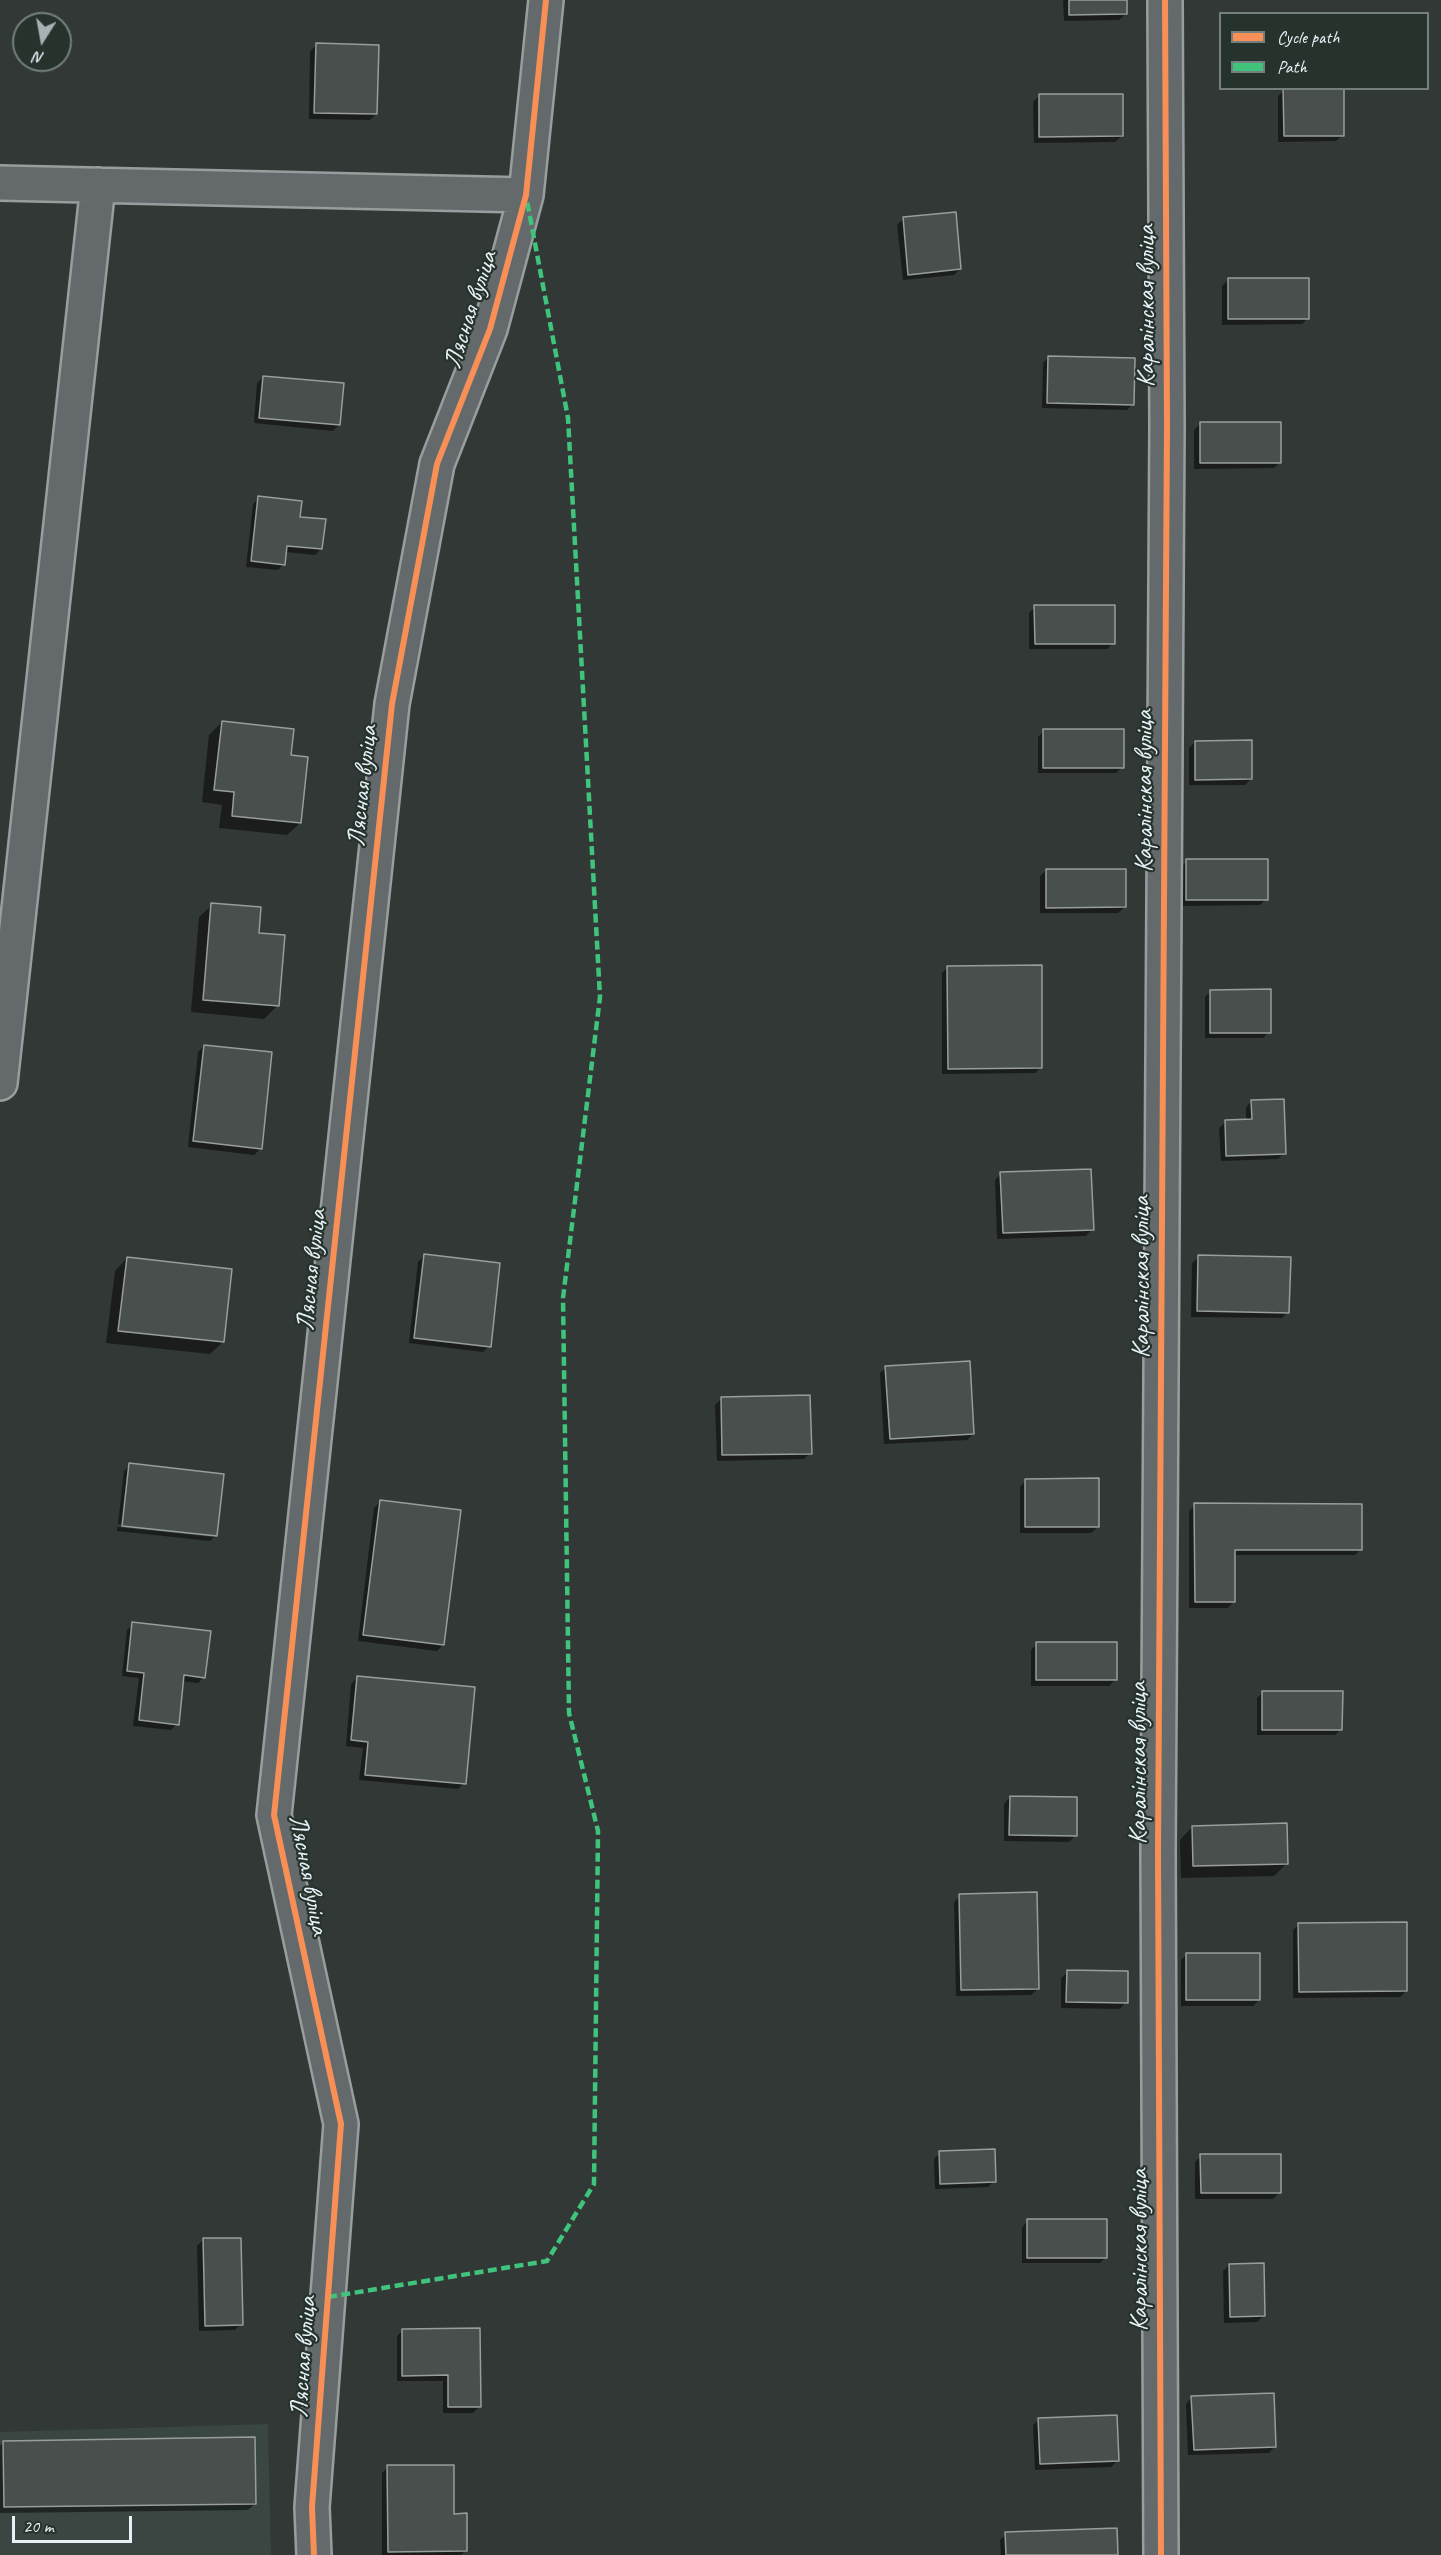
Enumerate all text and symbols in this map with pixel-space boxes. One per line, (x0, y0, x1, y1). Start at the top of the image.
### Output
north arrow (12, 12, 72, 72)
legend (1219, 12, 1429, 90)
text: Cycle path (1277, 26, 1339, 48)
text: N (32, 47, 46, 68)
text: Path (1277, 56, 1307, 78)
street label: Каралінская вуліца (1131, 225, 1163, 387)
street label: Лясная вуліца (437, 247, 505, 373)
street label: Каралінская вуліца (1129, 710, 1161, 872)
street label: Лясная вуліца (341, 724, 385, 848)
street label: Каралінская вуліца (1126, 1196, 1158, 1358)
street label: Лясная вуліца (290, 1208, 334, 1332)
street label: Каралінская вуліца (1123, 1682, 1155, 1844)
street label: Лясная вуліца (281, 1812, 335, 1938)
street label: Каралінская вуліца (1124, 2169, 1156, 2331)
street label: Лясная вуліца (284, 2295, 324, 2419)
scale bar (15, 2504, 135, 2542)
text: 20 m (23, 2515, 54, 2537)

